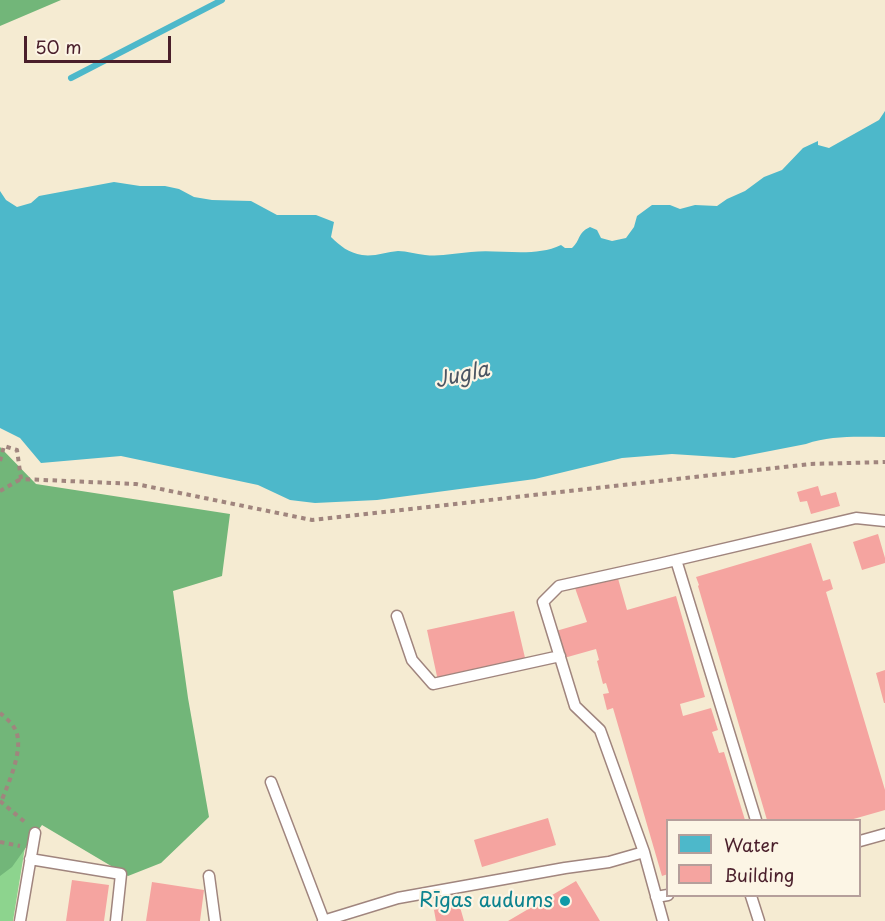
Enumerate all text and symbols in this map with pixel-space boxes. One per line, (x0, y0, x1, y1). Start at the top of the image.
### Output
scale bar (27, 24, 174, 62)
text: 50 m (35, 33, 82, 60)
water label: Jugla (432, 358, 492, 394)
legend (666, 819, 861, 897)
text: Water (724, 831, 778, 858)
text: Building (724, 861, 794, 888)
place label: Rīgas audums (419, 889, 553, 913)
marker: Rīgas audums (558, 894, 572, 908)

